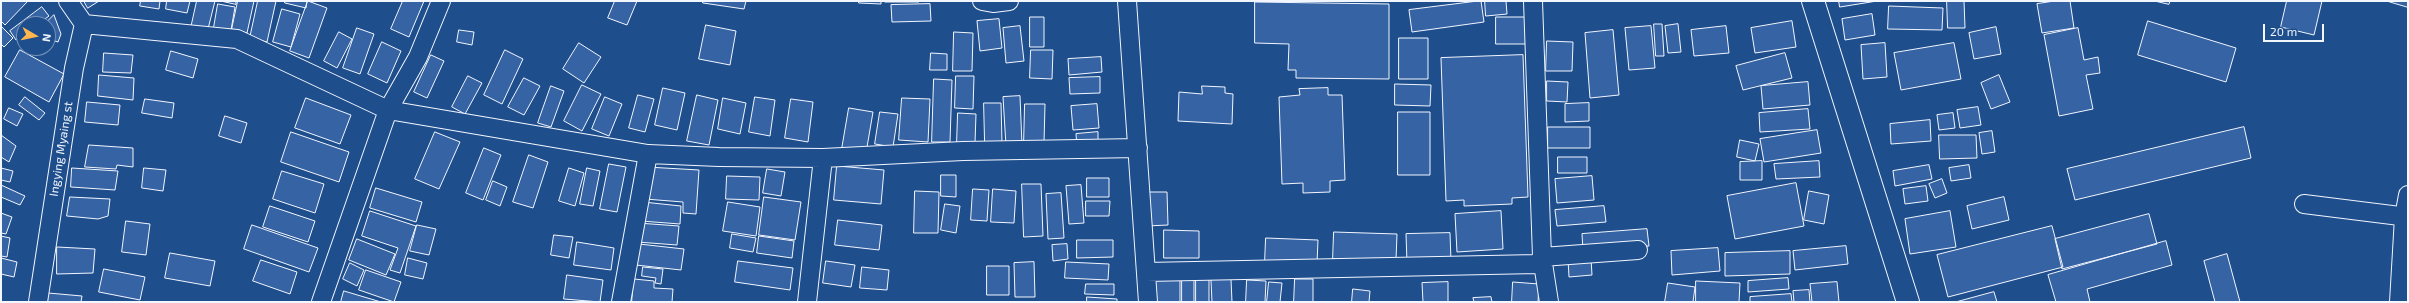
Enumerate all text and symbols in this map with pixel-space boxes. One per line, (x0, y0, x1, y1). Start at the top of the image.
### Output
north arrow (16, 16, 56, 56)
scale bar (2265, 16, 2326, 42)
text: 20 m (2270, 24, 2297, 38)
text: N (40, 33, 54, 43)
street label: Ingying Myaing st (46, 101, 76, 197)

